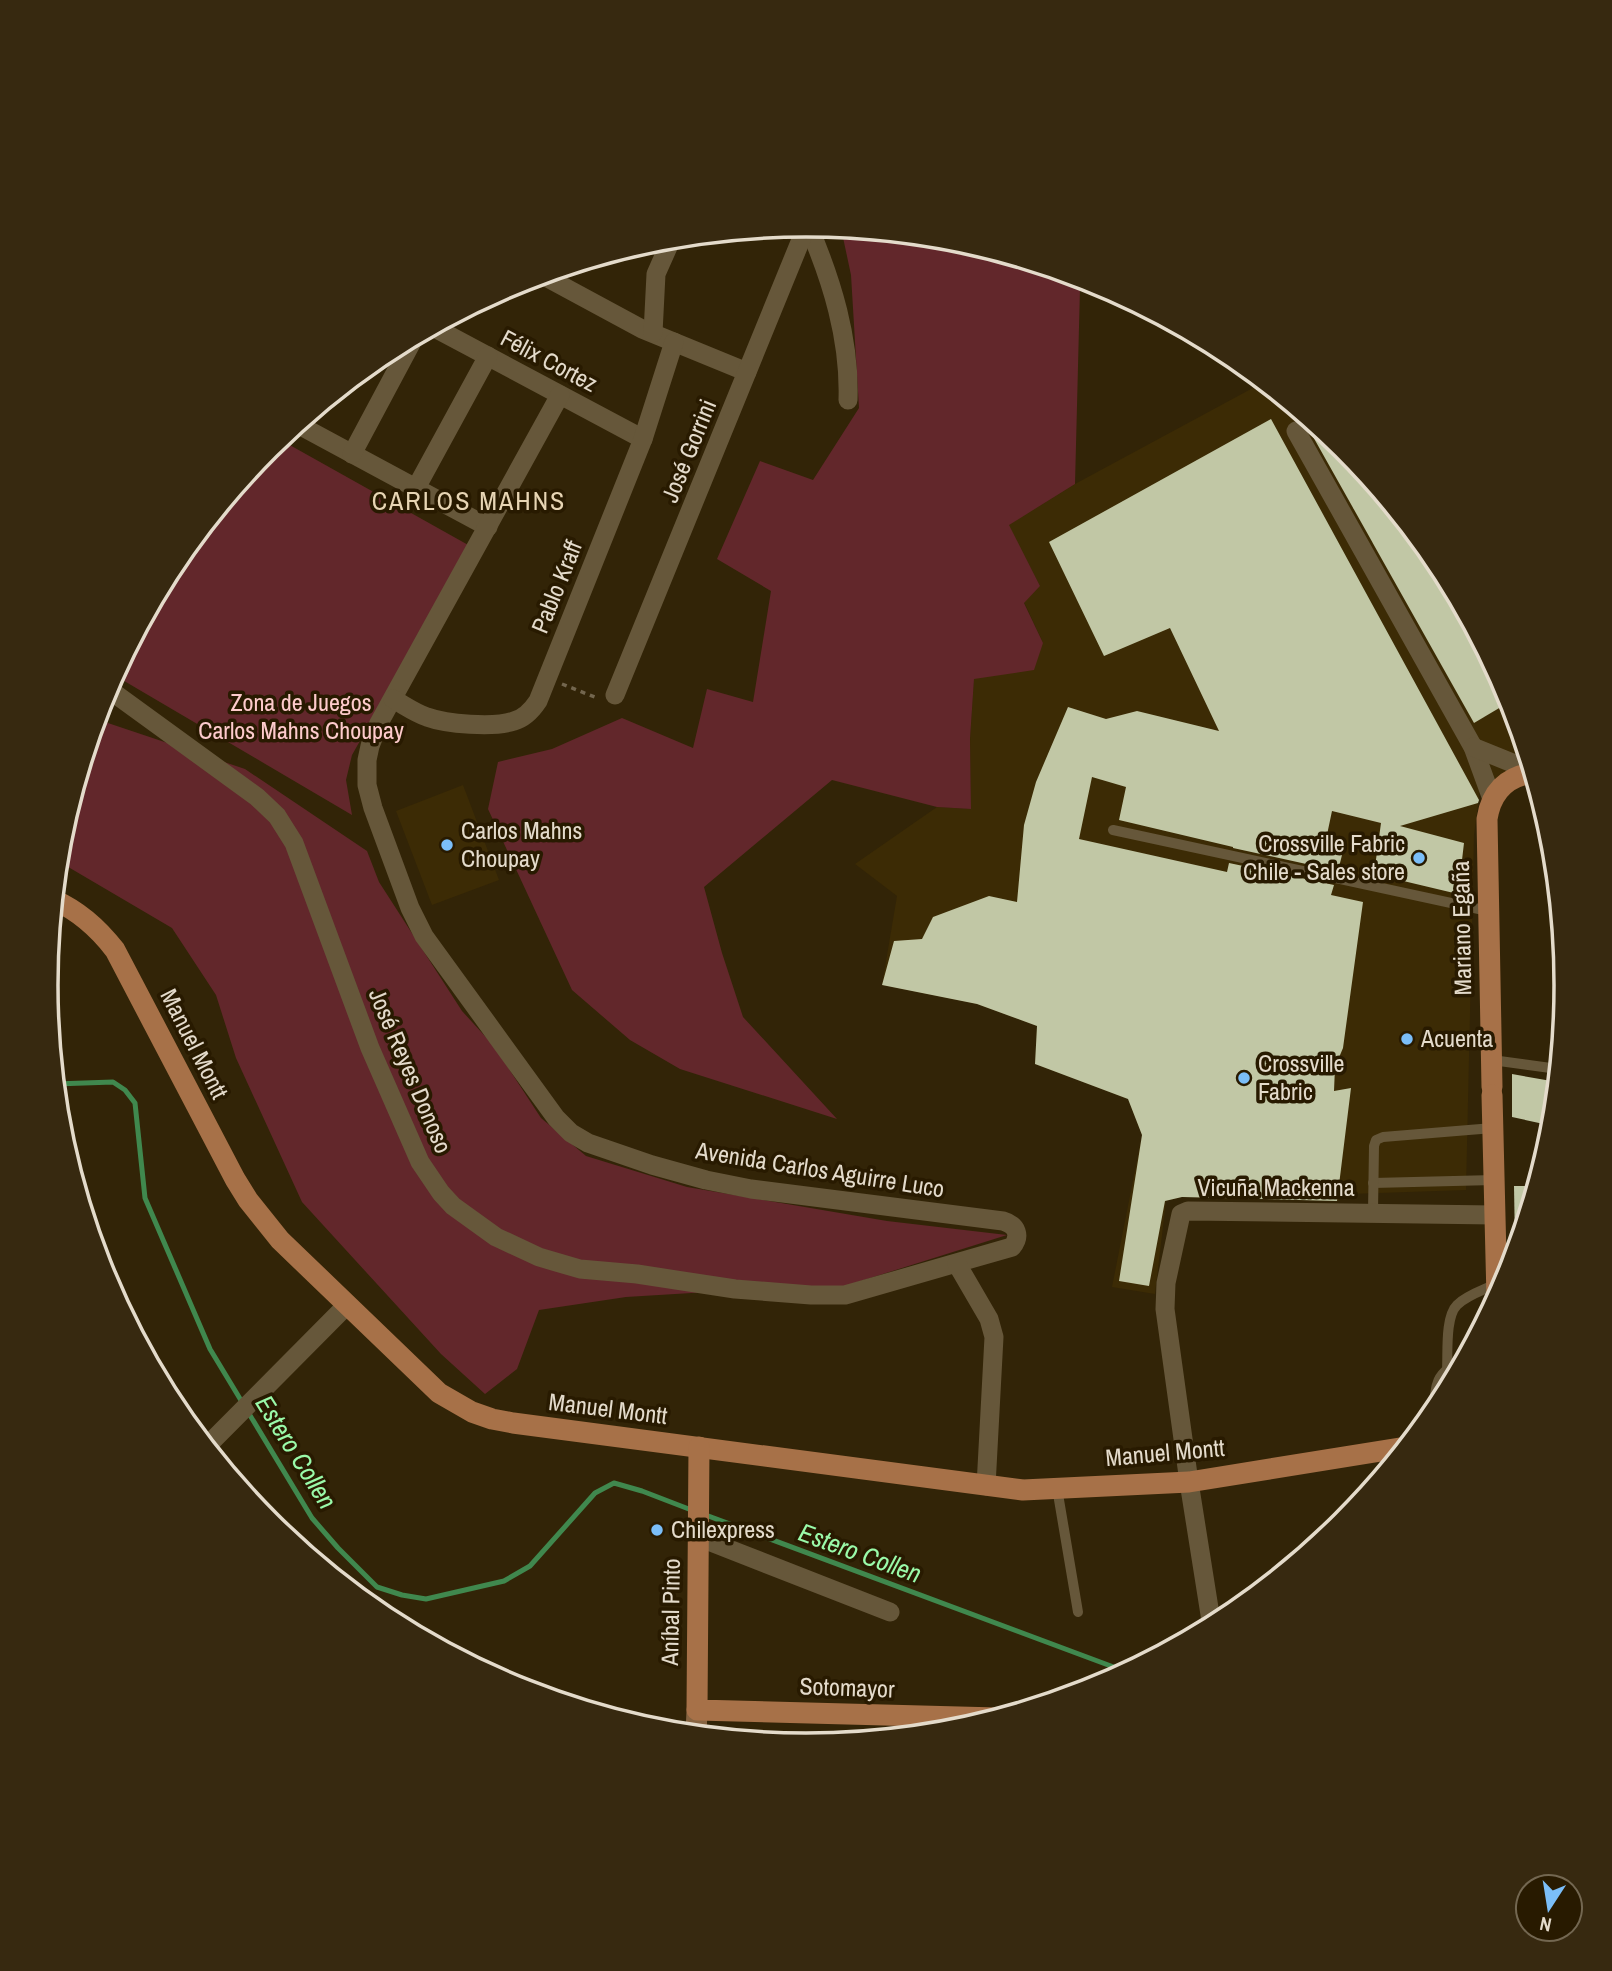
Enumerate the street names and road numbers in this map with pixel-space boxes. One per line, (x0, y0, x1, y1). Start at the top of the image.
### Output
street label: Félix Cortez (496, 321, 604, 399)
street label: José Gorrini (653, 394, 723, 507)
street label: Pablo Kraff (523, 535, 589, 638)
street label: Mariano Egaña (1444, 860, 1478, 996)
street label: Manuel Montt (154, 983, 236, 1104)
street label: José Reyes Donoso (362, 983, 460, 1158)
street label: Avenida Carlos Aguirre Luco (693, 1133, 947, 1204)
street label: Vicuña Mackenna (1197, 1171, 1355, 1203)
street label: Manuel Montt (547, 1385, 670, 1431)
street label: Manuel Montt (1104, 1431, 1226, 1473)
street label: Aníbal Pinto (653, 1558, 687, 1667)
street label: Sotomayor (799, 1669, 896, 1705)

